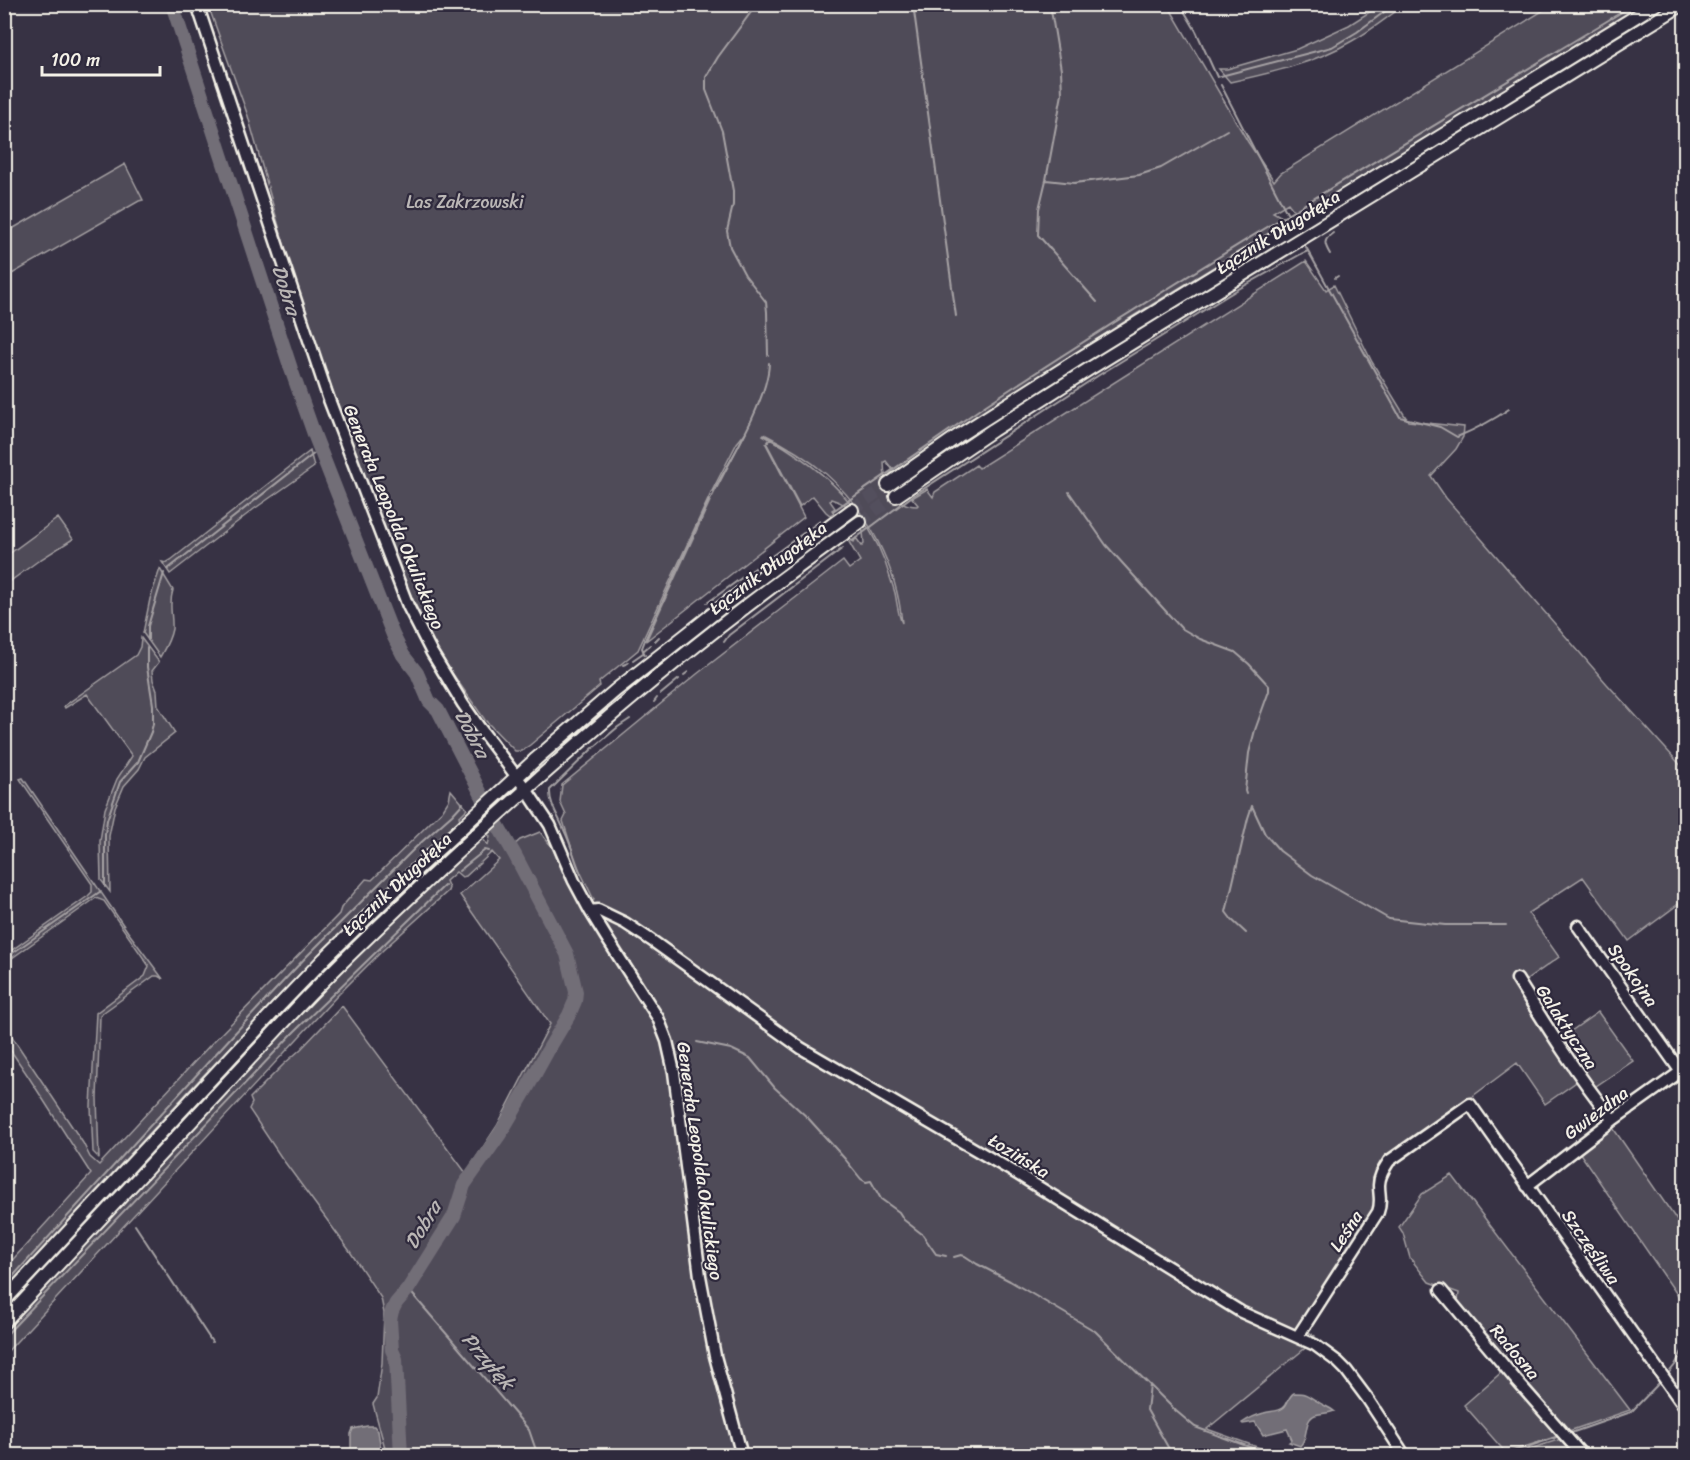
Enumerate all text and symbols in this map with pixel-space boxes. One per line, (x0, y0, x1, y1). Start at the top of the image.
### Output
scale bar (42, 39, 160, 77)
text: 100 m (51, 44, 100, 76)
street label: Łącznik Długołęka (1209, 181, 1347, 283)
park label: Las Zakrzowski (406, 186, 525, 218)
water label: Dobra (261, 260, 311, 323)
street label: Generała Leopolda Okulickiego (334, 400, 454, 634)
street label: Łącznik Długołęka (702, 513, 834, 623)
water label: Dobra (444, 703, 501, 767)
street label: Łącznik Długołęka (334, 824, 460, 944)
street label: Spokojna (1599, 936, 1667, 1014)
street label: Galaktyczna (1527, 978, 1607, 1076)
street label: Generała Leopolda Okulickiego (667, 1040, 733, 1282)
street label: Gwiezdna (1557, 1078, 1635, 1148)
street label: Łozińska (982, 1125, 1056, 1187)
water label: Dobra (395, 1191, 453, 1256)
street label: Szczęśliwa (1553, 1202, 1629, 1292)
street label: Leśna (1320, 1203, 1372, 1258)
street label: Radosna (1482, 1317, 1548, 1387)
water label: Przyłęk (453, 1324, 525, 1400)

